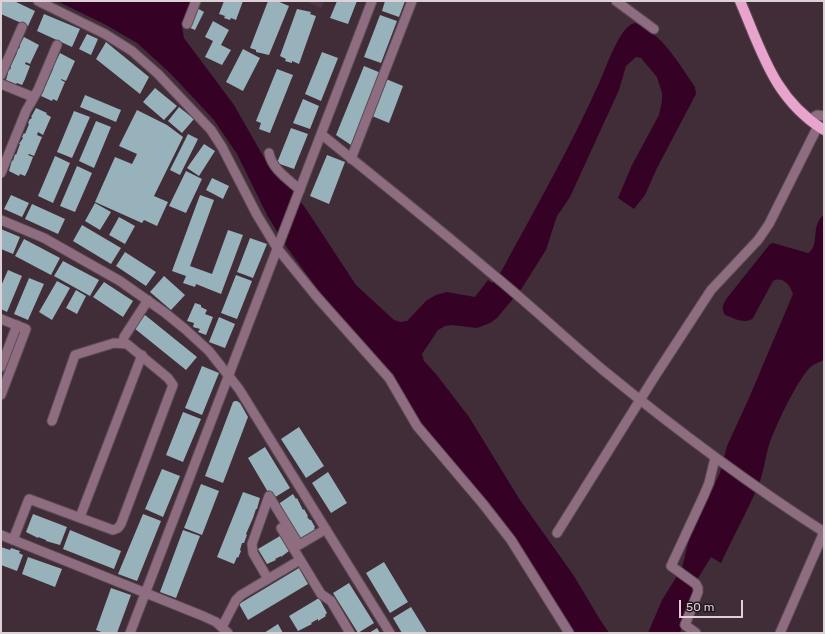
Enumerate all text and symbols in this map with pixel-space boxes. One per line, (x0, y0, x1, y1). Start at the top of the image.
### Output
scale bar (681, 592, 745, 618)
text: 50 m (686, 600, 714, 614)

